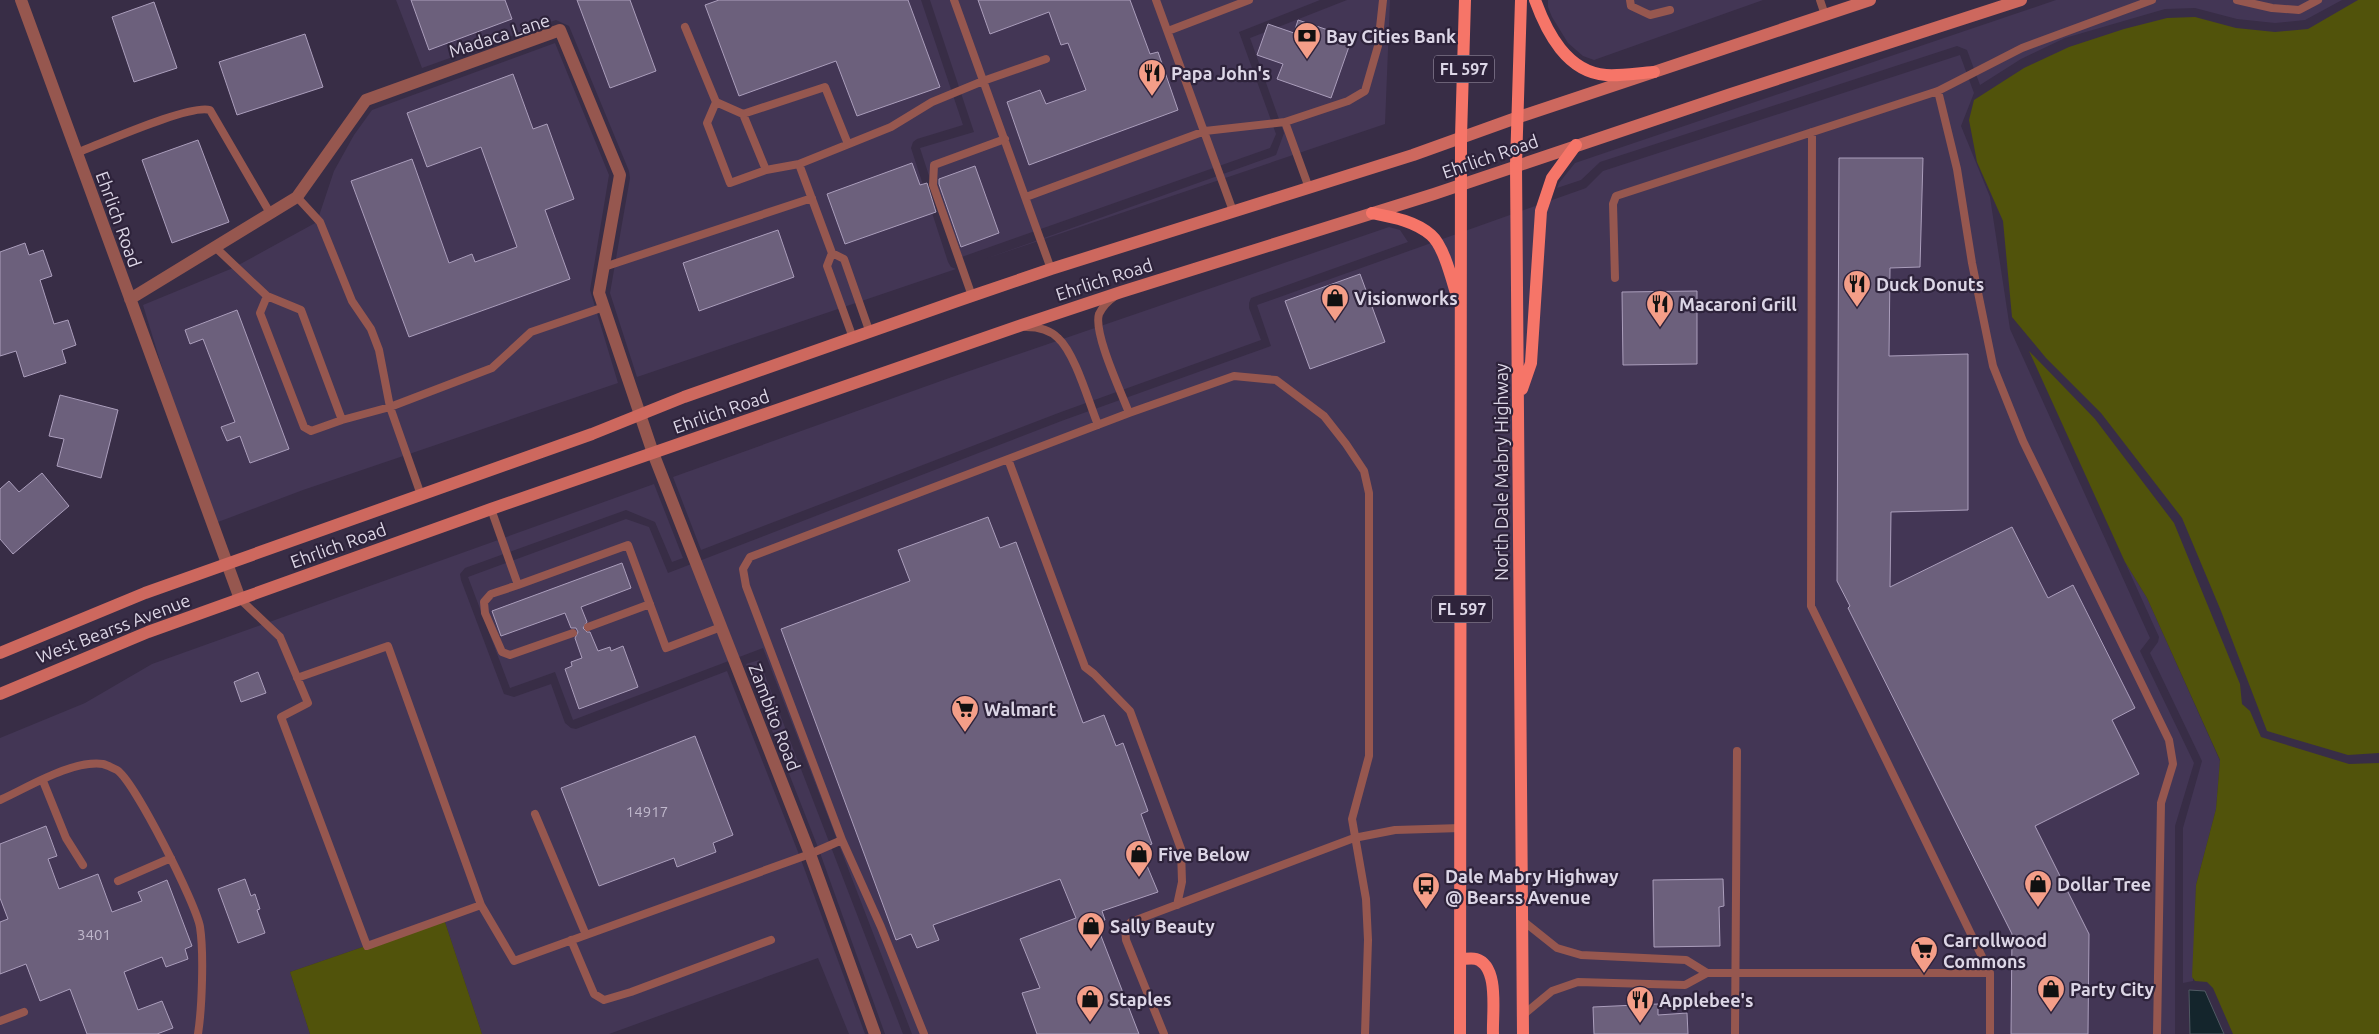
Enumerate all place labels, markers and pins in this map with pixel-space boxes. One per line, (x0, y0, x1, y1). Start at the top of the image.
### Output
bank icon: Bay Cities Bank (1292, 21, 1322, 60)
place label: Bay Cities Bank (1326, 26, 1456, 46)
restaurant icon: Papa John's (1137, 58, 1167, 97)
place label: Papa John's (1171, 63, 1271, 83)
restaurant icon: Duck Donuts (1842, 269, 1872, 308)
place label: Duck Donuts (1876, 274, 1984, 294)
shop icon: Visionworks (1320, 283, 1350, 322)
place label: Visionworks (1354, 288, 1458, 308)
restaurant icon: Macaroni Grill (1645, 289, 1675, 328)
place label: Macaroni Grill (1679, 294, 1797, 314)
supermarket icon: Walmart (950, 694, 980, 733)
place label: Walmart (984, 699, 1056, 719)
shop icon: Five Below (1124, 839, 1154, 878)
place label: Five Below (1158, 844, 1249, 864)
place label: Dale Mabry Highway @ Bearss Avenue (1445, 866, 1619, 907)
shop icon: Dollar Tree (2023, 869, 2053, 908)
bus stop icon: Dale Mabry Highway @ Bearss Avenue (1411, 871, 1441, 910)
place label: Dollar Tree (2057, 874, 2151, 894)
shop icon: Sally Beauty (1076, 911, 1106, 950)
place label: Sally Beauty (1110, 916, 1215, 936)
place label: Carrollwood Commons (1943, 930, 2047, 971)
supermarket icon: Carrollwood Commons (1909, 935, 1939, 974)
shop icon: Party City (2036, 974, 2066, 1013)
place label: Party City (2070, 979, 2154, 999)
shop icon: Staples (1075, 984, 1105, 1023)
restaurant icon: Applebee's (1625, 985, 1655, 1024)
place label: Staples (1109, 989, 1172, 1009)
place label: Applebee's (1659, 990, 1753, 1010)

